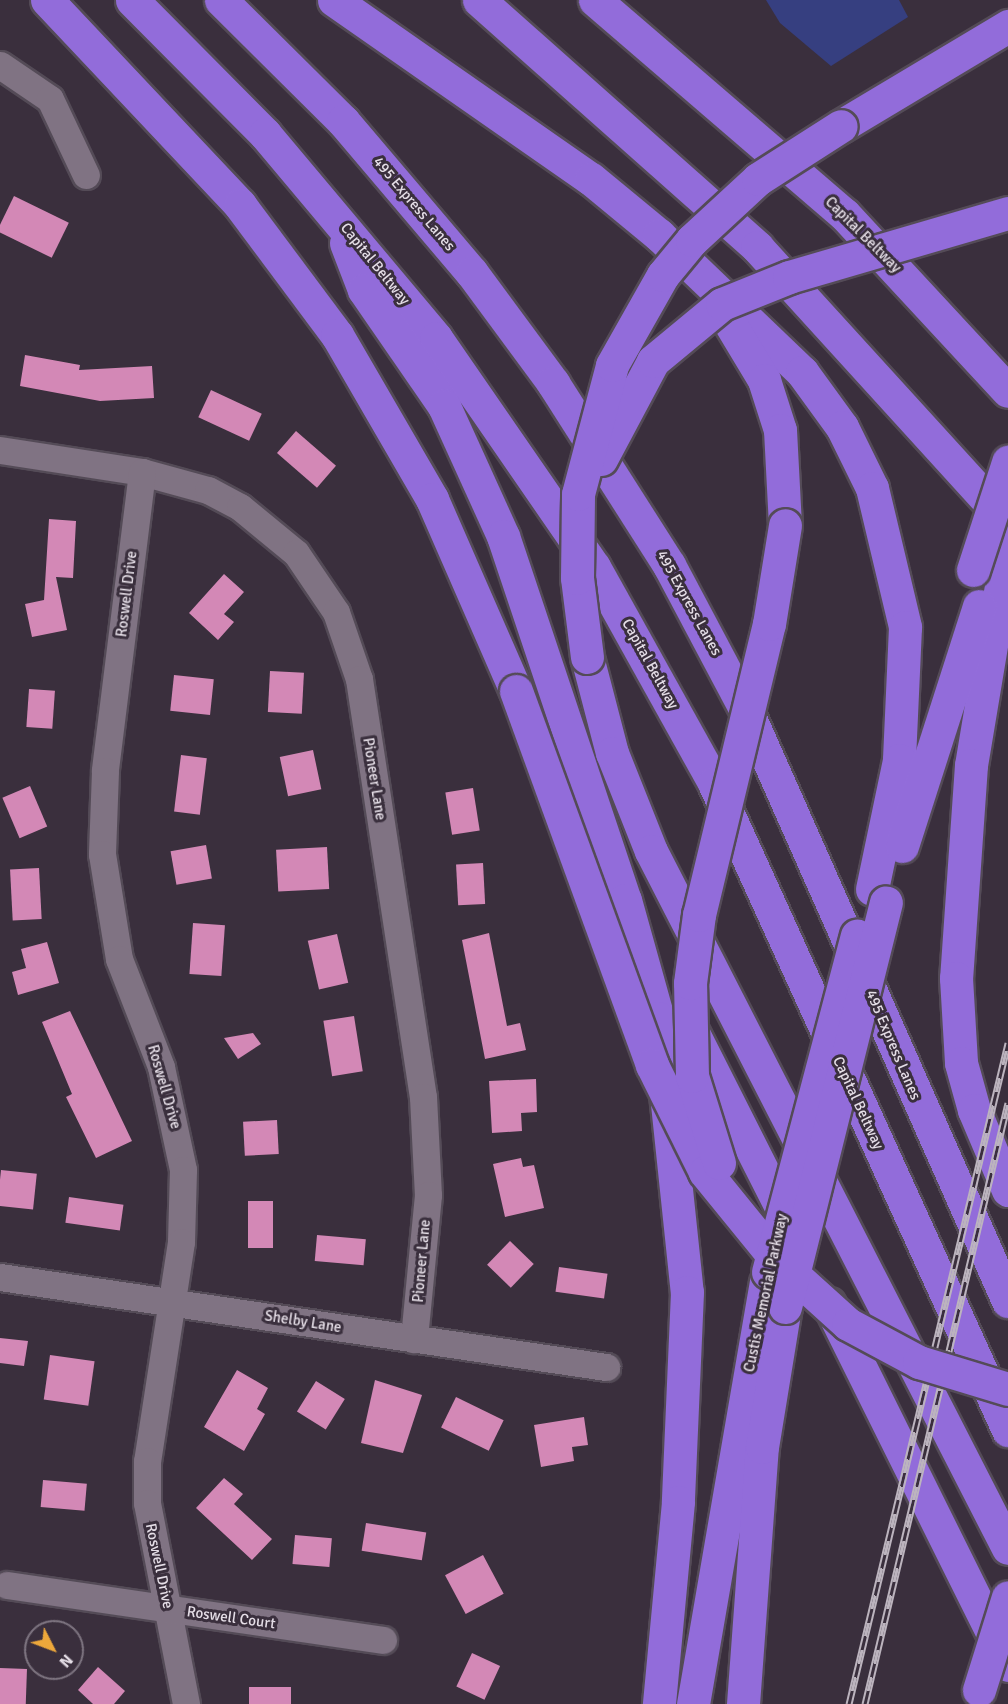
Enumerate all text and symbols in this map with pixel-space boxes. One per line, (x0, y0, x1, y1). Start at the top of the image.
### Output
street label: 495 Express Lanes (369, 153, 459, 255)
street label: Capital Beltway (821, 193, 905, 277)
street label: Capital Beltway (336, 219, 414, 309)
street label: 495 Express Lanes (653, 547, 725, 659)
street label: Roswell Drive (113, 550, 141, 638)
street label: Capital Beltway (618, 616, 682, 712)
street label: Pioneer Lane (359, 736, 389, 822)
street label: 495 Express Lanes (862, 987, 924, 1103)
street label: Roswell Drive (143, 1043, 185, 1131)
street label: Capital Beltway (829, 1054, 887, 1152)
street label: Custis Memorial Parkway (740, 1212, 792, 1374)
street label: Pioneer Lane (409, 1219, 435, 1303)
street label: Shelby Lane (263, 1307, 343, 1337)
street label: Roswell Drive (141, 1522, 177, 1610)
street label: Roswell Court (186, 1603, 276, 1633)
north arrow (24, 1620, 84, 1680)
text: N (55, 1650, 77, 1672)

